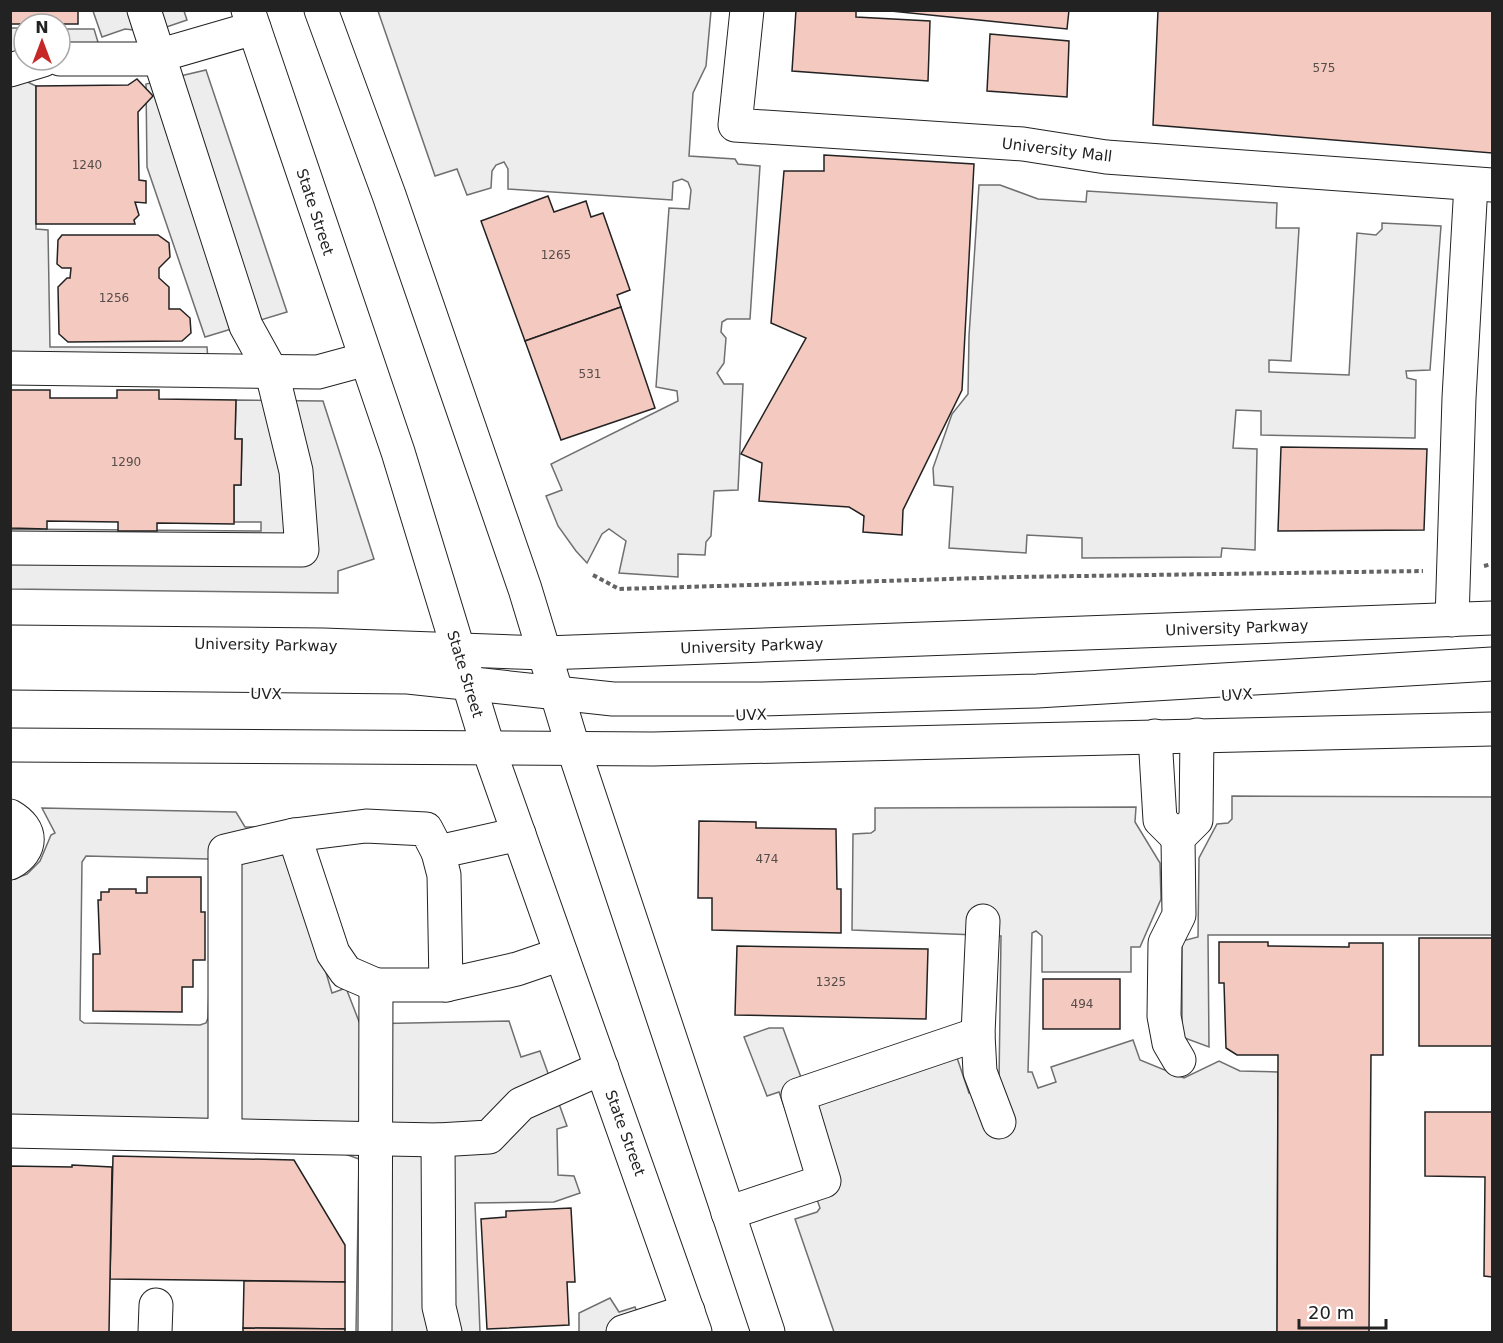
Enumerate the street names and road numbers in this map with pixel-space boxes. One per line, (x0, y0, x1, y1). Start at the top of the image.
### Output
street label: University Mall (1001, 134, 1113, 166)
street label: State Street (293, 166, 338, 258)
street label: University Parkway (1165, 617, 1309, 639)
street label: State Street (443, 628, 487, 720)
street label: University Parkway (194, 635, 338, 655)
street label: University Parkway (680, 635, 824, 657)
street label: UVX (250, 685, 282, 703)
street label: UVX (1221, 685, 1253, 705)
street label: UVX (735, 705, 767, 725)
street label: State Street (601, 1088, 649, 1178)

